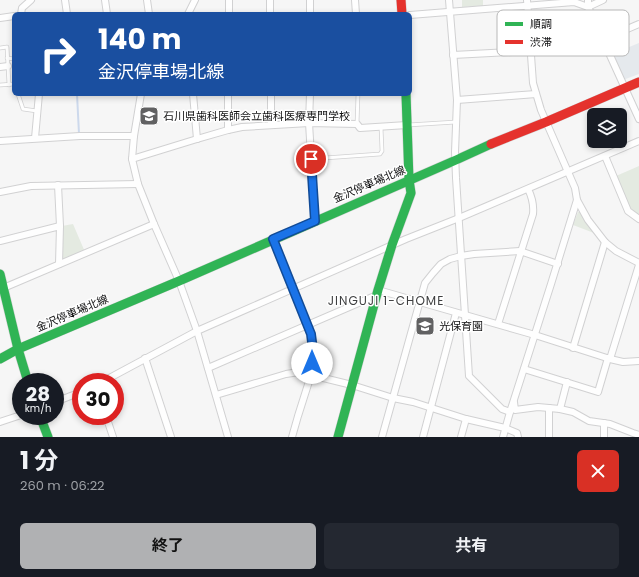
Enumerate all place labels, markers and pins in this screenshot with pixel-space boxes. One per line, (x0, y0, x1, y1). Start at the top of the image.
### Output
school or university icon: 石川県歯科医師会立歯科医療専門学校 (138, 105, 160, 127)
place label: 石川県歯科医師会立歯科医療専門学校 (163, 108, 350, 124)
pin (294, 142, 328, 176)
school or university icon: 光保育園 (414, 315, 436, 337)
place label: 光保育園 (439, 318, 483, 334)

